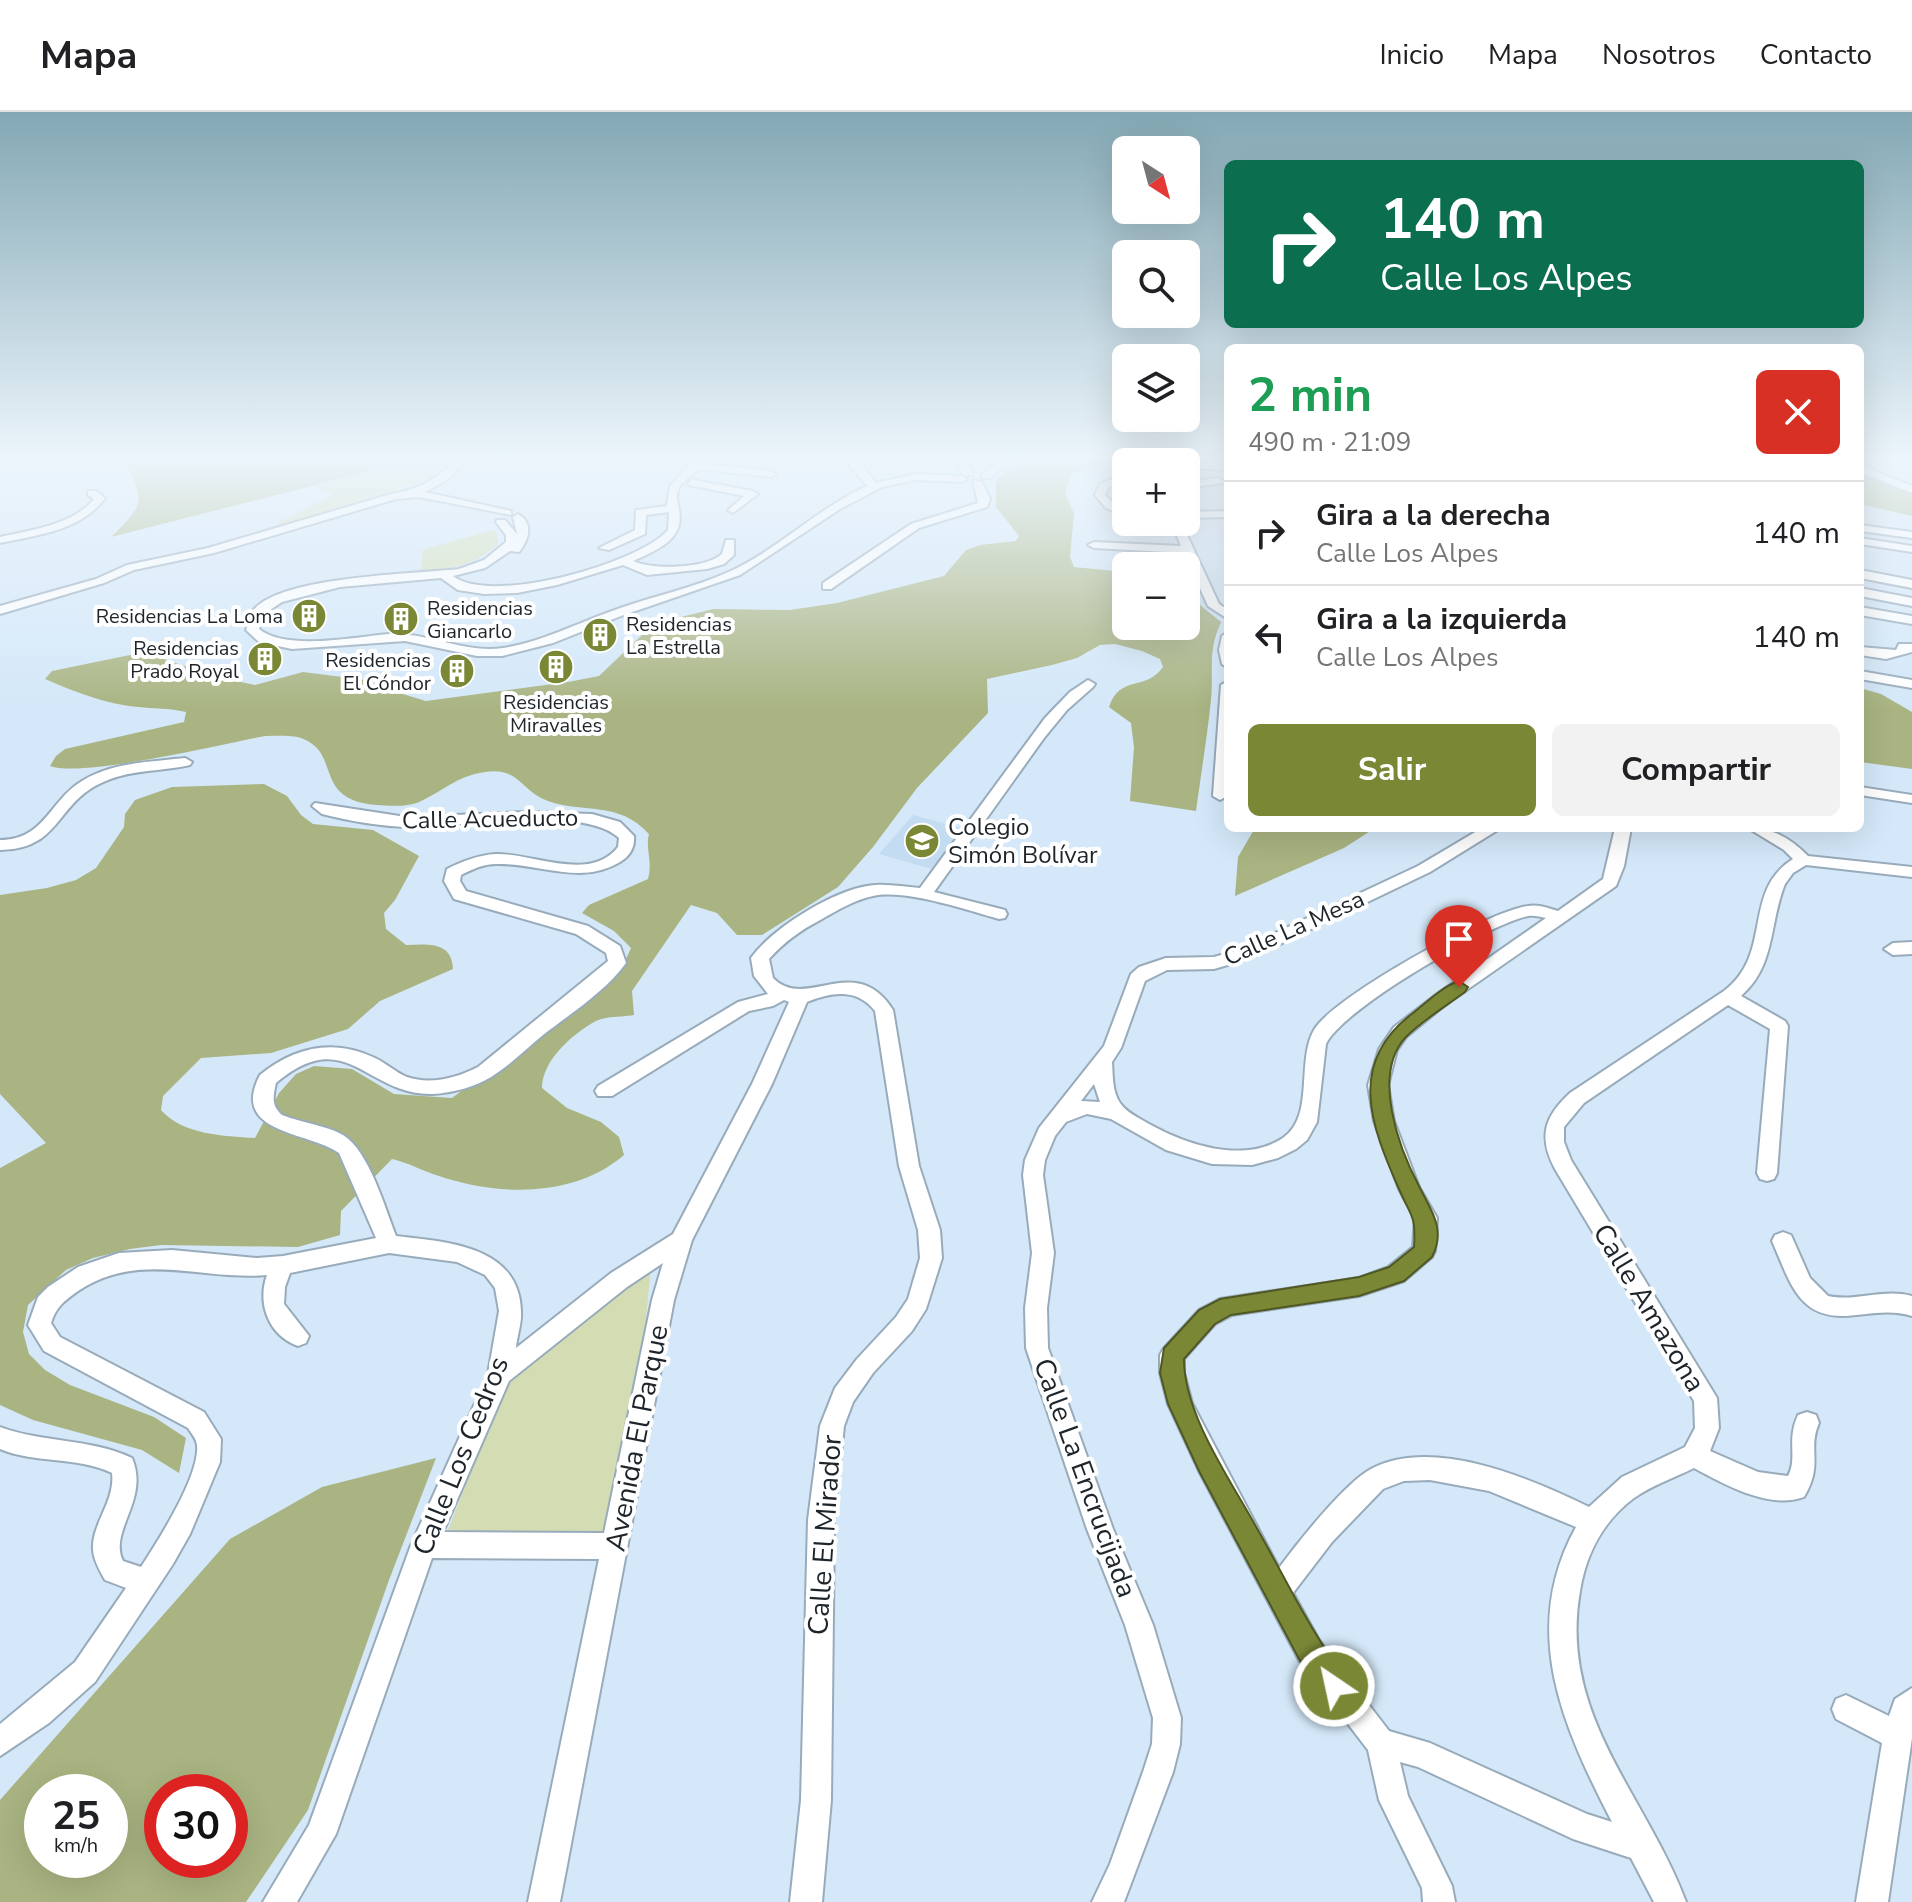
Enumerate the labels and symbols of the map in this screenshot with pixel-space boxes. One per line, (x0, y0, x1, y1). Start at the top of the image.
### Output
north arrow (1112, 136, 1200, 224)
place label: Residencias Giancarlo (427, 595, 533, 645)
building icon: Residencias La Loma (290, 597, 328, 635)
building icon: Residencias Giancarlo (382, 600, 420, 638)
place label: Residencias La Loma (96, 603, 283, 630)
place label: Residencias La Estrella (626, 611, 732, 661)
building icon: Residencias La Estrella (581, 616, 619, 654)
place label: Residencias Prado Royal (130, 635, 239, 685)
building icon: Residencias Prado Royal (246, 640, 284, 678)
place label: Residencias El Cóndor (325, 647, 431, 697)
building icon: Residencias Miravalles (537, 648, 575, 686)
building icon: Residencias El Cóndor (438, 652, 476, 690)
place label: Residencias Miravalles (503, 689, 609, 739)
street label: Calle Acueducto (402, 801, 578, 837)
place label: Colegio Simón Bolívar (948, 811, 1098, 871)
school or university icon: Colegio Simón Bolívar (903, 822, 941, 860)
street label: Calle La Mesa (1219, 883, 1369, 973)
pin (1425, 905, 1493, 987)
street label: Calle Amazona (1584, 1217, 1714, 1399)
street label: Avenida El Parque (596, 1321, 678, 1555)
street label: Calle Los Cedros (404, 1351, 518, 1561)
street label: Calle La Encrucijada (1024, 1353, 1146, 1603)
street label: Calle El Mirador (799, 1434, 851, 1636)
position arrow (1292, 1644, 1376, 1728)
speed limit sign: 30 (144, 1774, 248, 1878)

